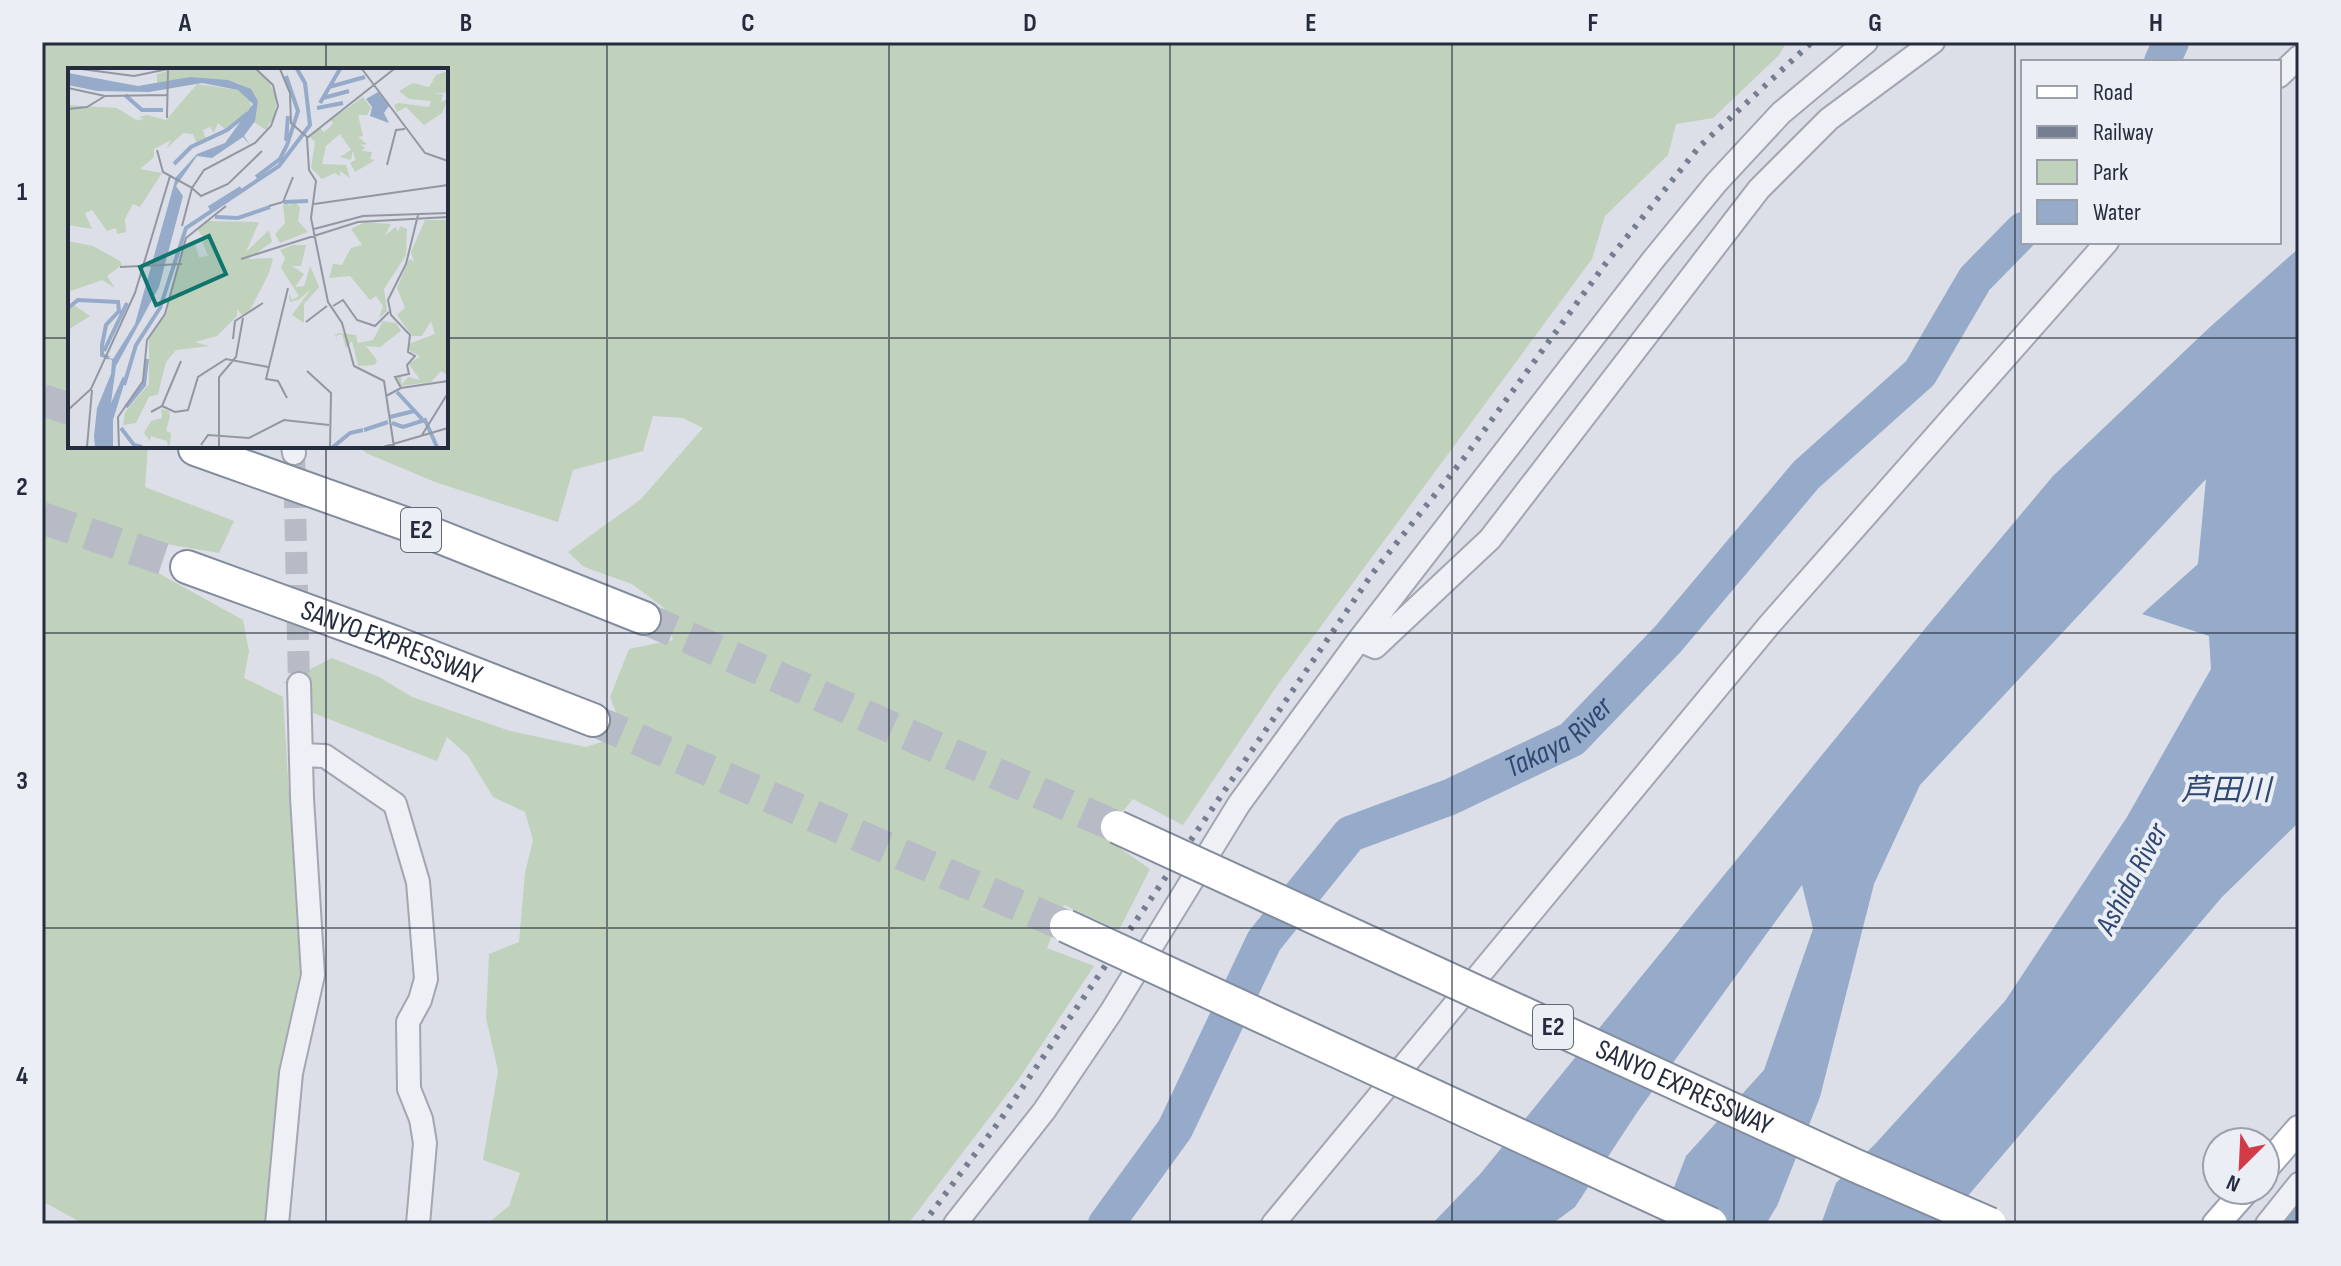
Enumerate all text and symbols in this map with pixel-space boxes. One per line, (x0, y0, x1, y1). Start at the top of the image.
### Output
text: A (178, 8, 192, 39)
text: B (460, 8, 472, 39)
text: C (741, 8, 755, 39)
text: D (1023, 8, 1037, 39)
text: E (1305, 8, 1317, 39)
text: F (1588, 8, 1599, 39)
text: G (1868, 8, 1882, 39)
text: H (2149, 8, 2163, 39)
legend (2021, 60, 2281, 244)
inset map (68, 68, 448, 448)
text: Road (2093, 78, 2133, 107)
text: Railway (2093, 118, 2153, 147)
text: Park (2093, 158, 2128, 187)
text: 1 (17, 177, 27, 208)
text: Water (2093, 198, 2141, 227)
text: 2 (16, 472, 28, 503)
road number: E2 (401, 508, 441, 552)
street label: SANYO EXPRESSWAY (296, 593, 487, 692)
water label: Takaya River (1499, 688, 1622, 786)
text: 3 (16, 766, 28, 797)
water label: 芦田川 (2181, 773, 2274, 809)
water label: Ashida River (2087, 816, 2177, 942)
road number: E2 (1533, 1005, 1573, 1049)
street label: SANYO EXPRESSWAY (1591, 1032, 1778, 1142)
text: 4 (16, 1061, 28, 1092)
north arrow (2201, 1126, 2281, 1206)
text: N (2223, 1168, 2244, 1198)

